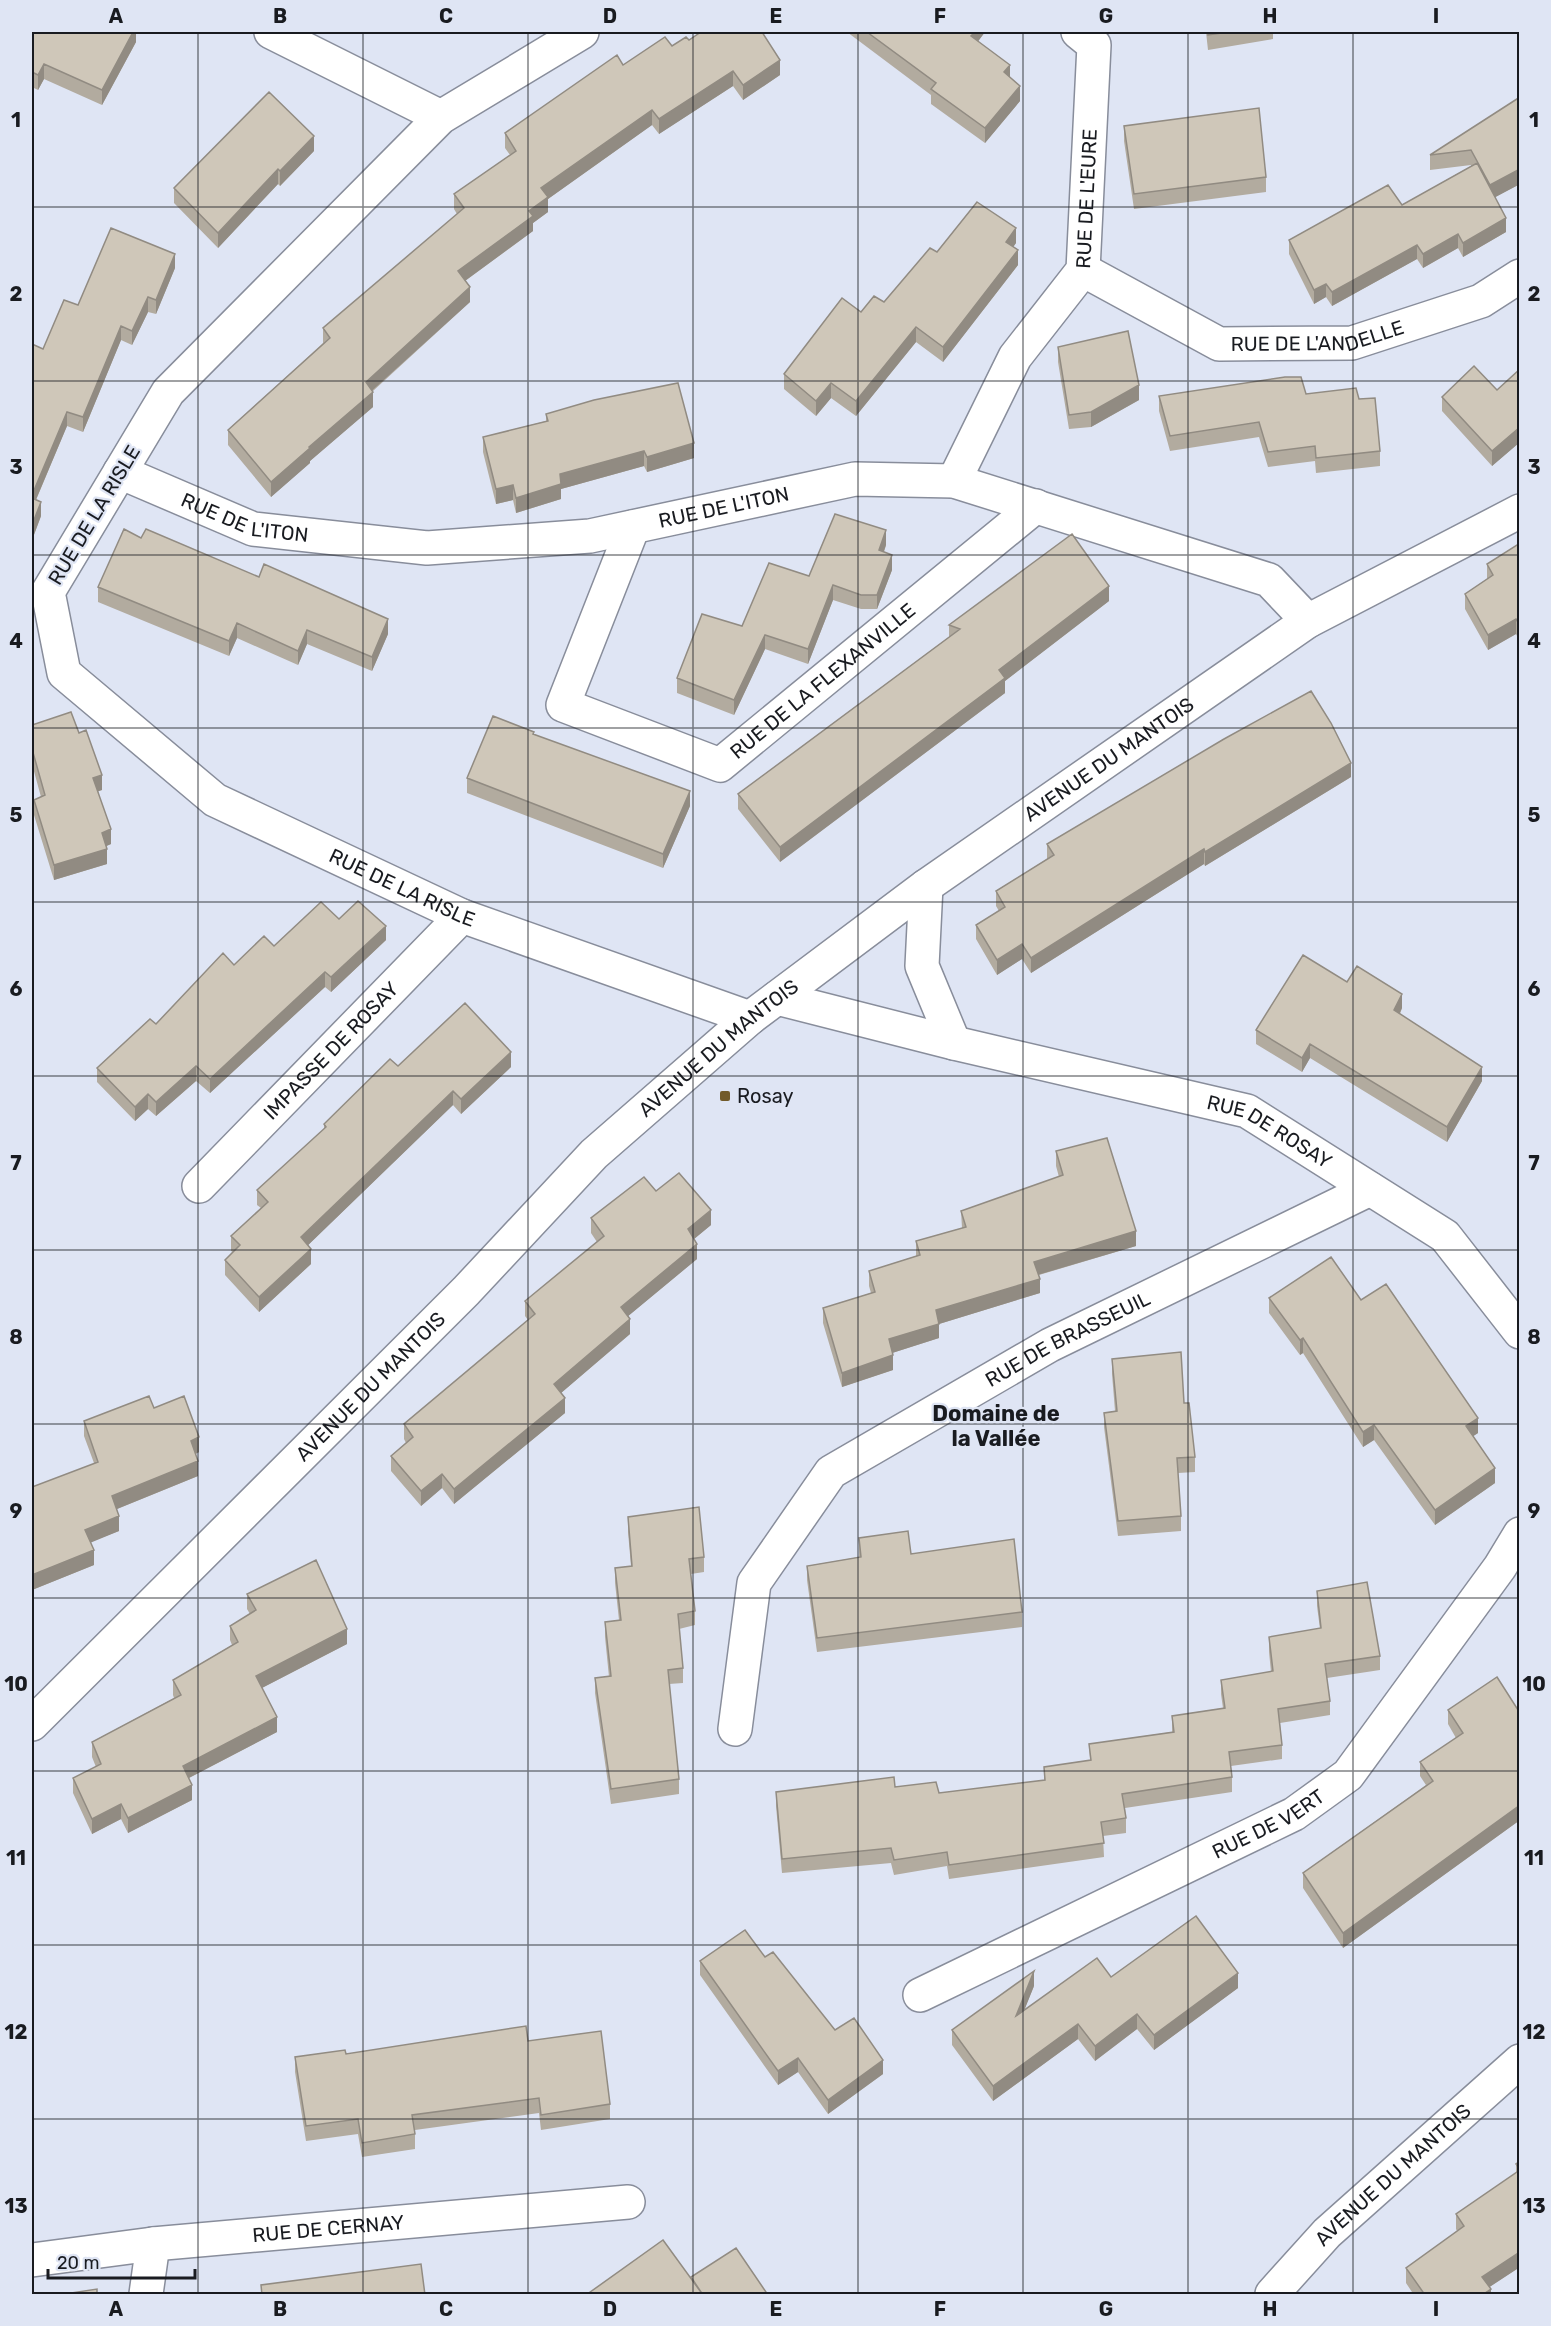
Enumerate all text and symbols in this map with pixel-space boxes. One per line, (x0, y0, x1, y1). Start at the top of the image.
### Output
text: A (109, 4, 124, 28)
text: B (273, 4, 287, 28)
text: C (439, 4, 453, 28)
text: D (603, 4, 617, 28)
text: E (770, 4, 782, 28)
text: F (934, 4, 946, 28)
text: G (1099, 4, 1113, 28)
text: H (1263, 4, 1277, 28)
text: I (1433, 4, 1439, 28)
text: 1 (11, 108, 21, 132)
text: 1 (1529, 108, 1539, 132)
street label: RUE DE L'EURE (1071, 128, 1102, 269)
text: 2 (10, 282, 23, 306)
text: 2 (1528, 282, 1541, 306)
street label: RUE DE L'ANDELLE (1231, 315, 1407, 357)
street label: RUE DE LA RISLE (43, 441, 145, 589)
text: 3 (9, 455, 23, 479)
text: 3 (1527, 455, 1541, 479)
street label: RUE DE L'ITON (656, 482, 791, 533)
street label: RUE DE L'ITON (177, 488, 310, 547)
street label: RUE DE LA FLEXANVILLE (725, 598, 920, 764)
text: 4 (9, 629, 23, 653)
text: 4 (1527, 629, 1541, 653)
street label: AVENUE DU MANTOIS (1019, 692, 1198, 826)
text: 5 (10, 803, 23, 827)
text: 5 (1528, 803, 1541, 827)
street label: RUE DE LA RISLE (325, 843, 478, 932)
street label: AVENUE DU MANTOIS (633, 974, 803, 1122)
text: 6 (9, 977, 23, 1001)
street label: IMPASSE DE ROSAY (258, 977, 403, 1125)
text: 6 (1527, 977, 1541, 1001)
place label: Rosay (737, 1084, 794, 1108)
marker: Rosay (718, 1089, 732, 1103)
street label: RUE DE ROSAY (1205, 1090, 1336, 1173)
text: 7 (10, 1151, 22, 1175)
text: 7 (1528, 1151, 1540, 1175)
street label: RUE DE BRASSEUIL (981, 1286, 1154, 1392)
street label: AVENUE DU MANTOIS (291, 1307, 450, 1466)
text: 8 (9, 1325, 23, 1349)
text: 8 (1527, 1325, 1541, 1349)
district label: Domaine de la Vallée (932, 1400, 1060, 1452)
text: 9 (10, 1499, 23, 1523)
text: 9 (1528, 1499, 1541, 1523)
text: 10 (4, 1672, 28, 1696)
text: 10 (1522, 1672, 1546, 1696)
street label: RUE DE VERT (1208, 1784, 1329, 1864)
text: 11 (6, 1846, 26, 1870)
text: 11 (1524, 1846, 1544, 1870)
text: 12 (5, 2020, 27, 2044)
text: 12 (1523, 2020, 1545, 2044)
street label: AVENUE DU MANTOIS (1310, 2099, 1476, 2251)
text: 13 (4, 2194, 28, 2218)
text: 13 (1522, 2194, 1546, 2218)
street label: RUE DE CERNAY (251, 2210, 405, 2247)
scale bar (48, 2242, 195, 2280)
text: 20 m (57, 2252, 99, 2274)
text: A (109, 2297, 124, 2321)
text: B (273, 2297, 287, 2321)
text: C (439, 2297, 453, 2321)
text: D (603, 2297, 617, 2321)
text: E (770, 2297, 782, 2321)
text: F (934, 2297, 946, 2321)
text: G (1099, 2297, 1113, 2321)
text: H (1263, 2297, 1277, 2321)
text: I (1433, 2297, 1439, 2321)

